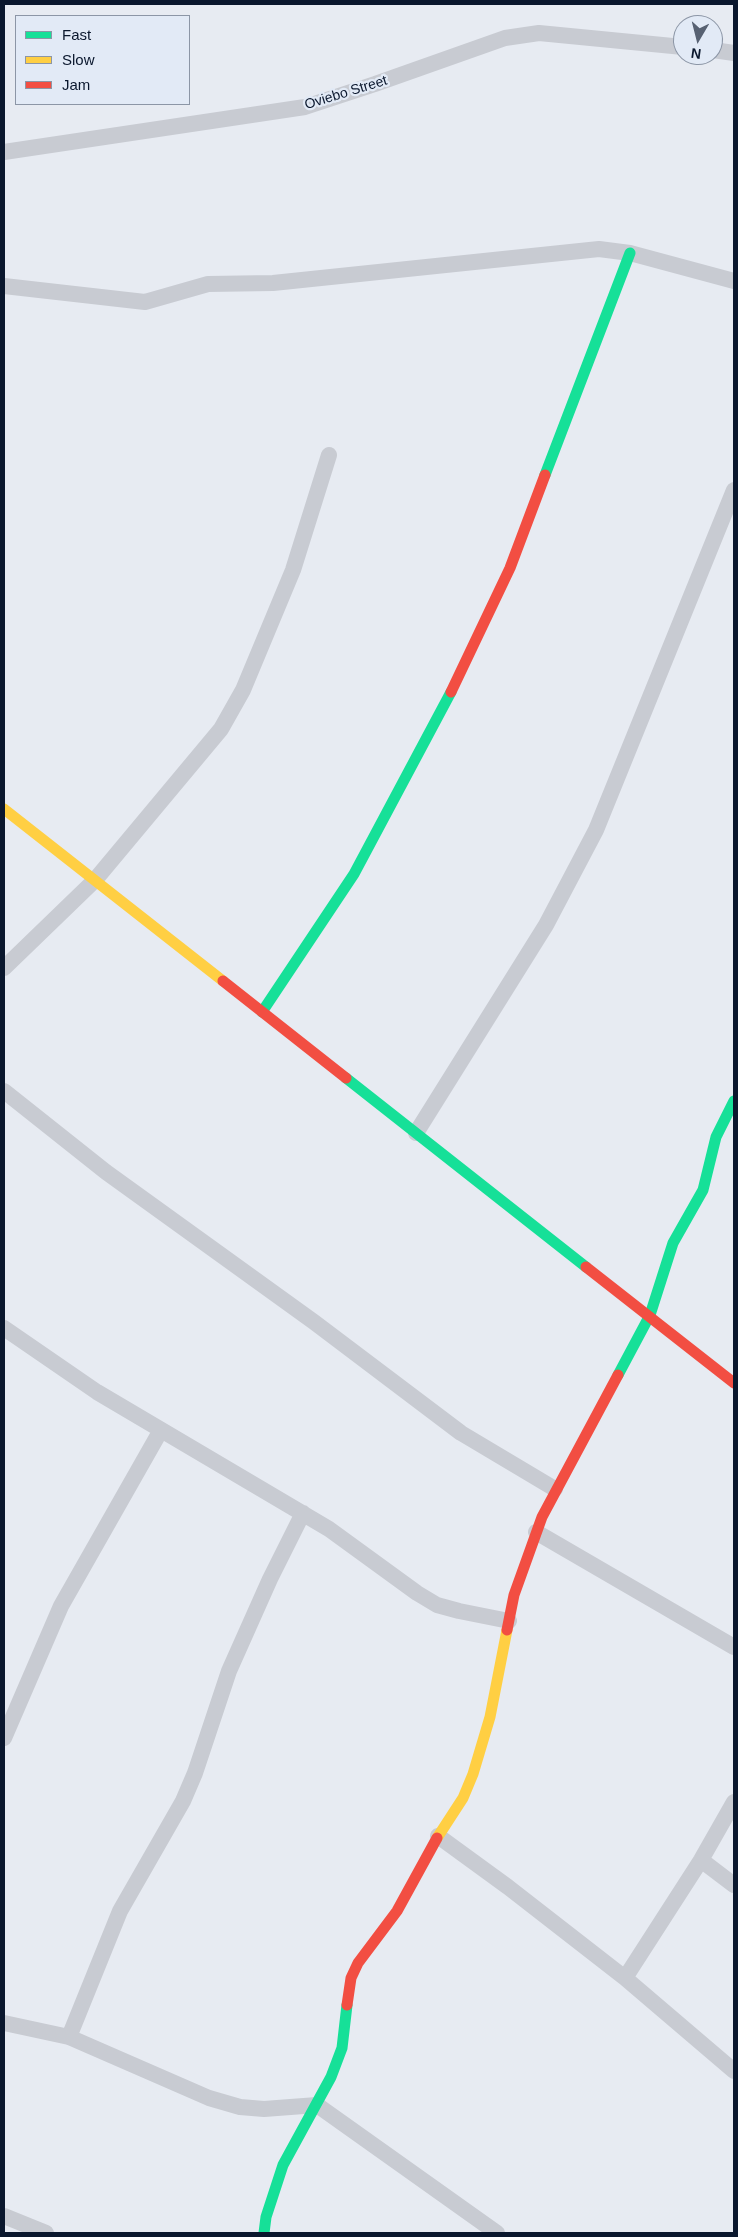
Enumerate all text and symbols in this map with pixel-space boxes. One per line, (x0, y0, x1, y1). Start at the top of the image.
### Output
legend (15, 15, 190, 105)
north arrow (673, 15, 723, 65)
text: Fast (62, 26, 91, 43)
text: N (690, 45, 702, 62)
text: Slow (62, 51, 95, 68)
street label: Oviebo Street (303, 72, 389, 114)
text: Jam (62, 76, 90, 93)

